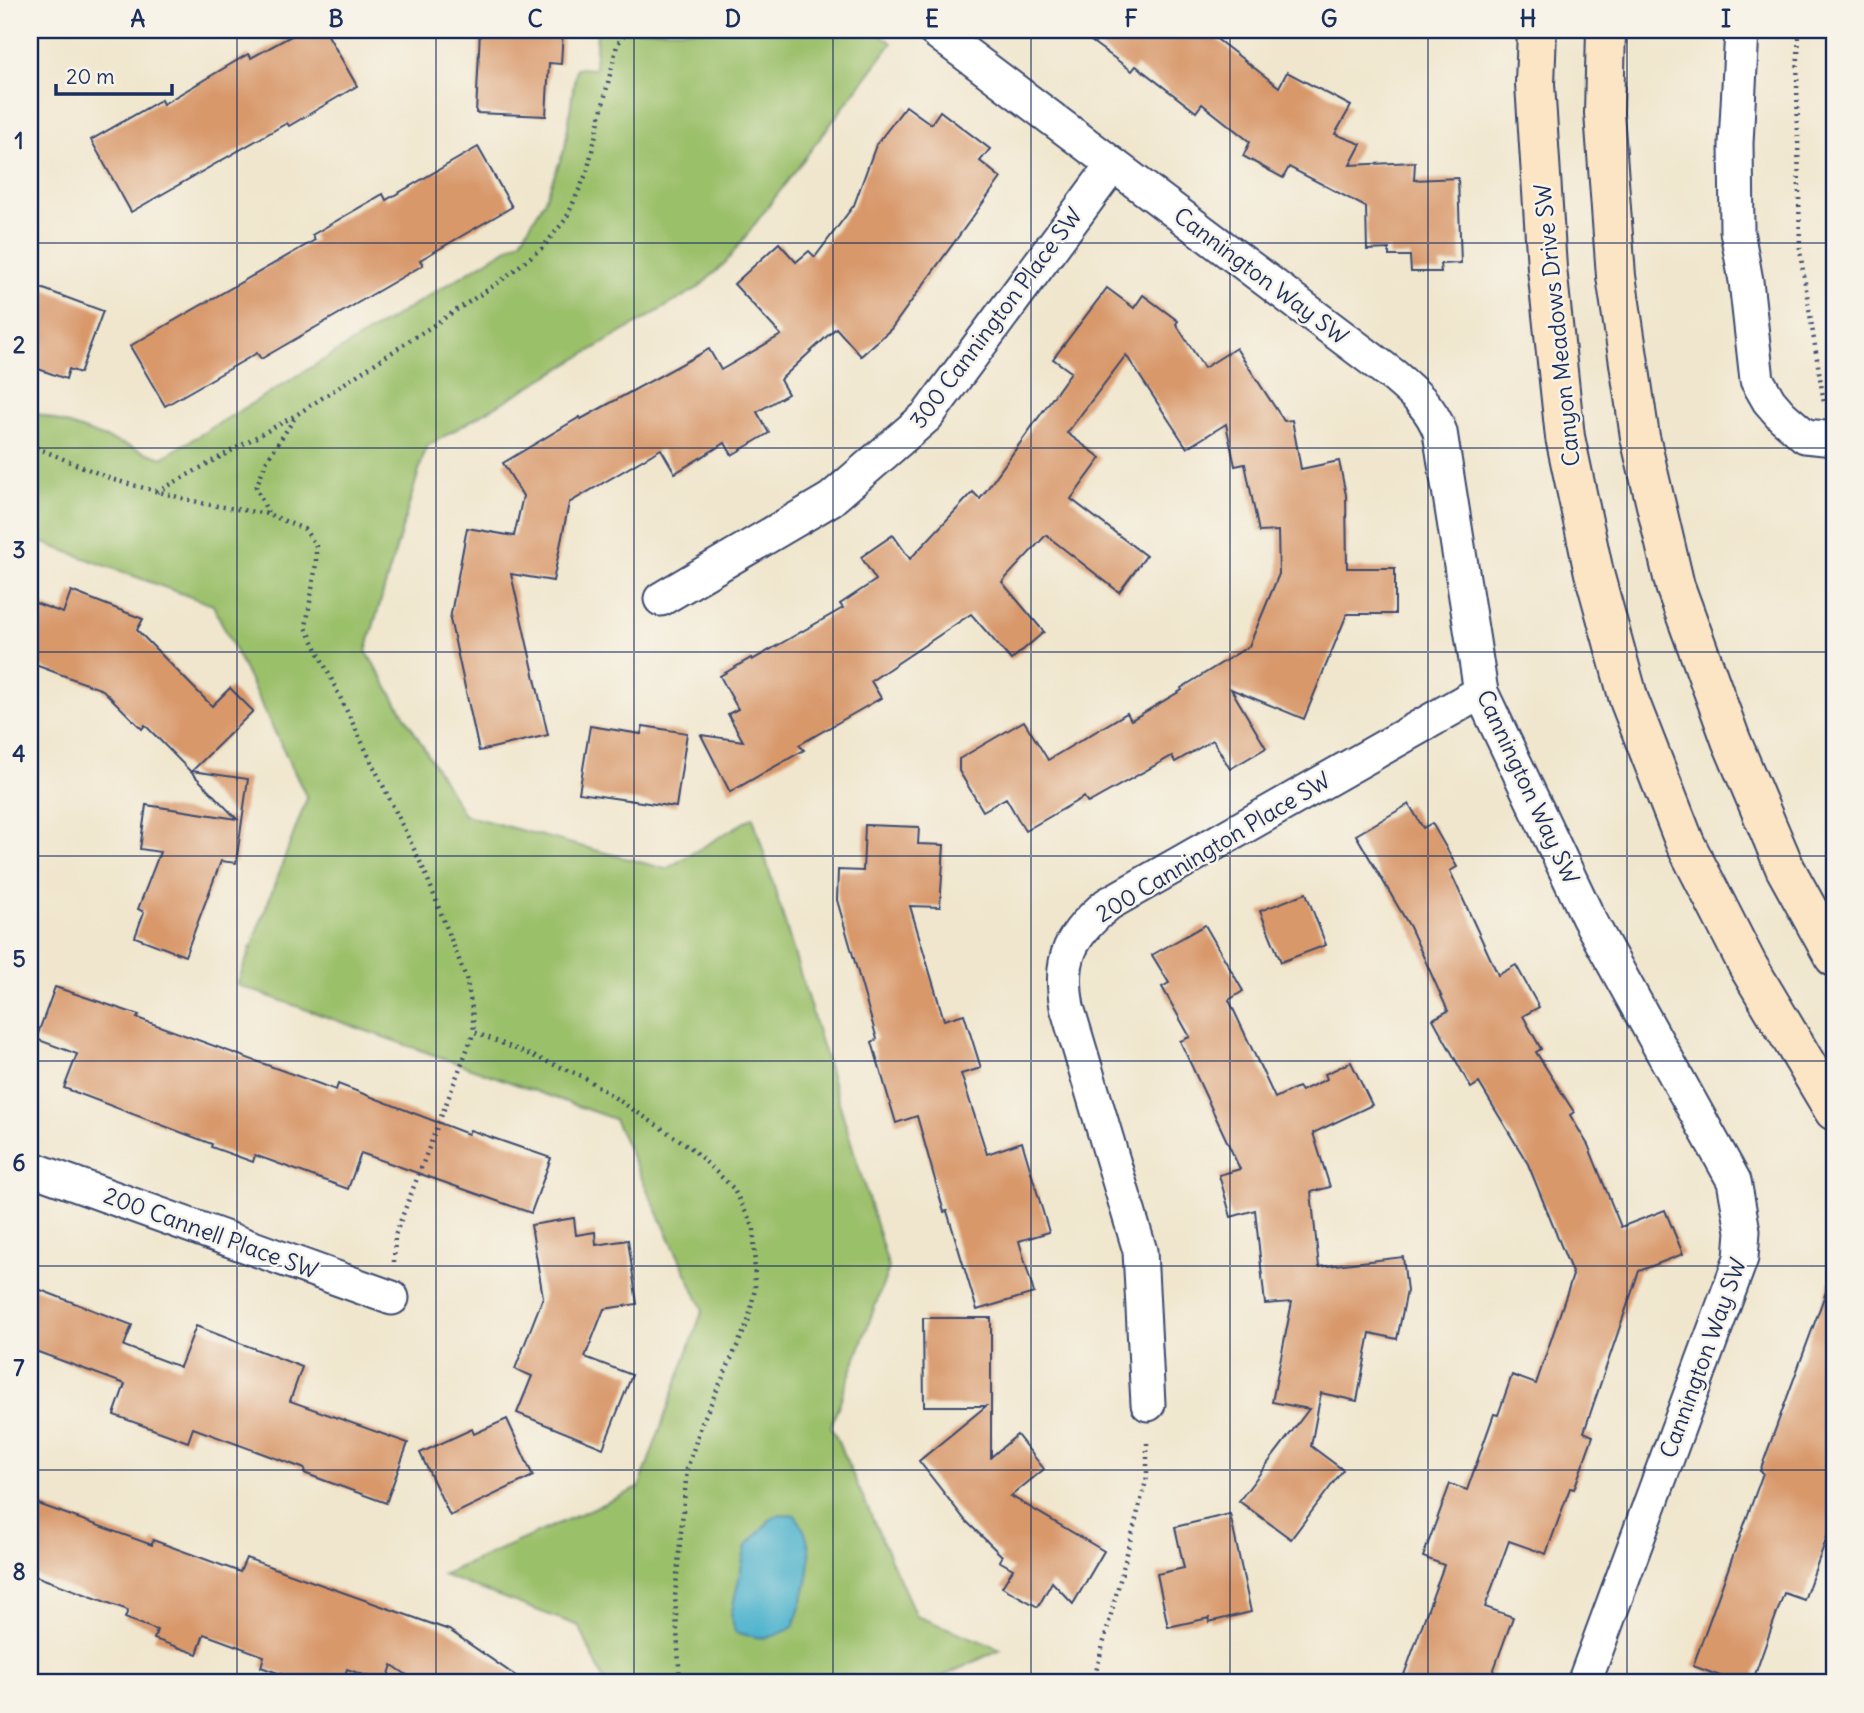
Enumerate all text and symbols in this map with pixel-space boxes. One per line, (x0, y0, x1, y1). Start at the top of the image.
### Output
text: A (131, 4, 146, 33)
text: B (328, 4, 344, 33)
text: C (527, 4, 543, 33)
text: D (725, 4, 741, 33)
text: E (925, 4, 939, 33)
text: F (1124, 4, 1138, 33)
text: G (1321, 4, 1337, 33)
text: H (1520, 4, 1536, 33)
text: I (1721, 4, 1731, 33)
scale bar (56, 52, 172, 96)
text: 20 m (66, 63, 115, 90)
text: 1 (14, 126, 24, 155)
street label: Canyon Meadows Drive SW (1527, 182, 1586, 468)
street label: 300 Cannington Place SW (903, 201, 1088, 434)
street label: Cannington Way SW (1168, 201, 1354, 351)
text: 2 (13, 330, 26, 359)
text: 3 (12, 535, 26, 564)
street label: Cannington Way SW (1471, 685, 1586, 889)
text: 4 (12, 739, 26, 768)
street label: 200 Cannington Place SW (1090, 765, 1335, 928)
text: 5 (12, 944, 26, 973)
text: 6 (12, 1148, 26, 1177)
street label: 200 Cannell Place SW (100, 1180, 322, 1285)
street label: Cannington Way SW (1653, 1254, 1752, 1462)
text: 7 (13, 1353, 25, 1382)
text: 8 (12, 1557, 26, 1586)

